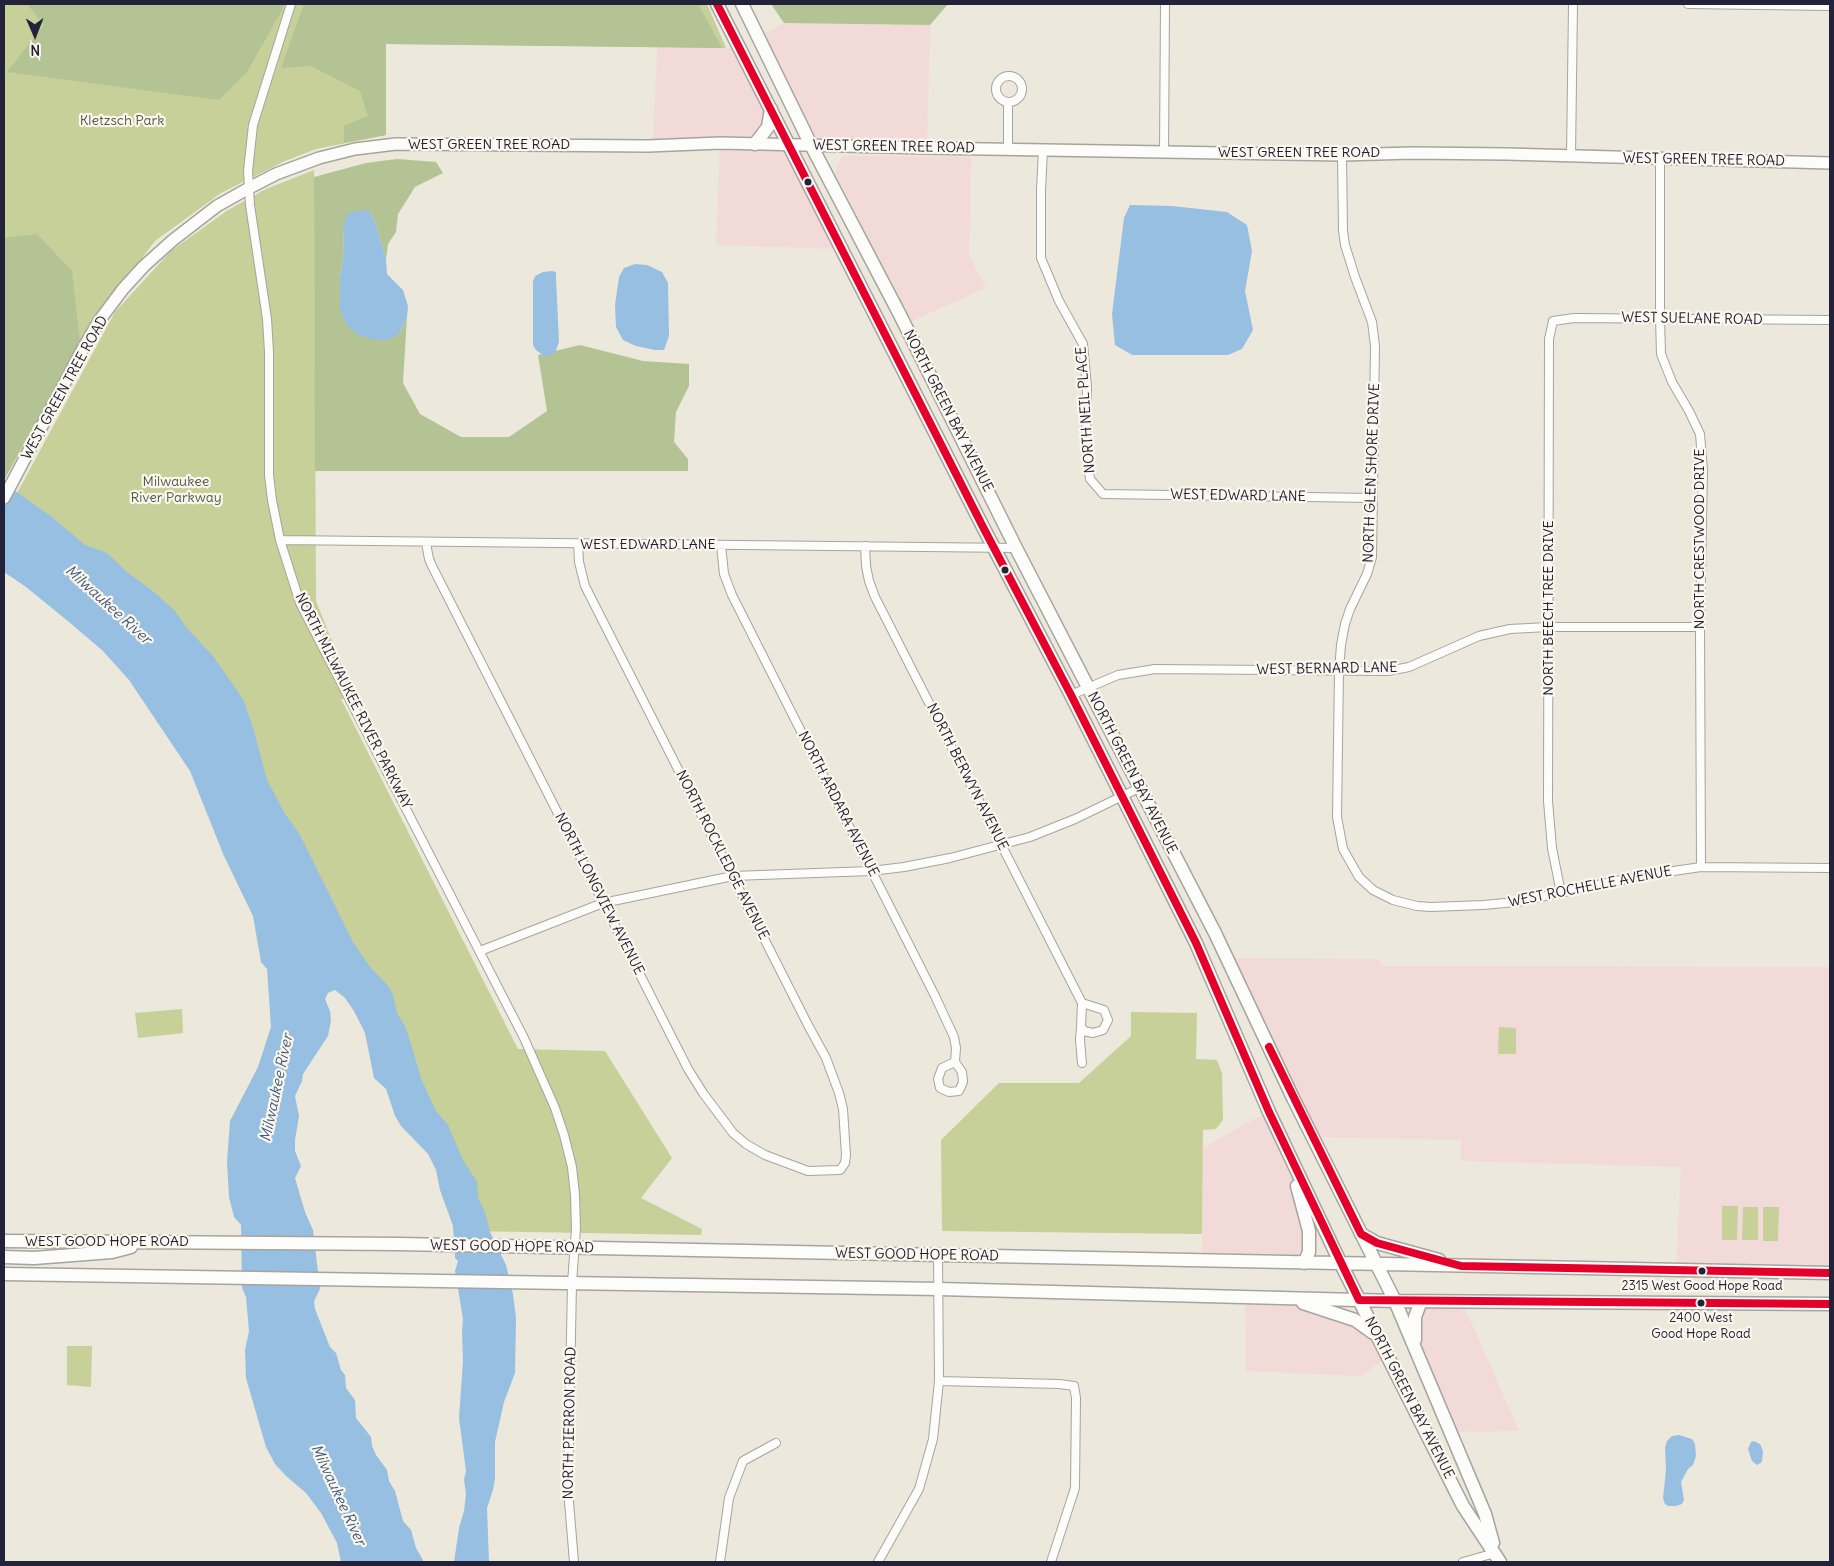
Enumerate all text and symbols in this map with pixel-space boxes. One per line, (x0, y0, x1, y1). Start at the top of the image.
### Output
north arrow (10, 10, 60, 60)
text: N (30, 41, 40, 59)
park label: Kletzsch Park (80, 113, 164, 129)
street label: WEST GREEN TREE ROAD (408, 137, 570, 153)
street label: WEST GREEN TREE ROAD (813, 137, 975, 157)
street label: WEST GREEN TREE ROAD (1218, 145, 1380, 161)
street label: WEST GREEN TREE ROAD (1623, 150, 1785, 170)
unlabelled marker (803, 177, 813, 187)
street label: WEST SUELANE ROAD (1621, 309, 1763, 329)
street label: WEST GREEN TREE ROAD (18, 313, 112, 463)
street label: NORTH GREEN BAY AVENUE (900, 327, 996, 495)
street label: NORTH NEIL PLACE (1073, 346, 1099, 474)
street label: NORTH GLEN SHORE DRIVE (1360, 383, 1384, 563)
street label: NORTH CRESTWOOD DRIVE (1692, 449, 1708, 629)
park label: Milwaukee River Parkway (130, 474, 222, 507)
street label: WEST EDWARD LANE (1170, 486, 1306, 506)
street label: NORTH BEECH TREE DRIVE (1541, 520, 1557, 696)
street label: WEST EDWARD LANE (580, 537, 716, 553)
water label: Milwaukee River (61, 562, 155, 648)
unlabelled marker (1000, 565, 1010, 575)
street label: NORTH MILWAUKEE RIVER PARKWAY (291, 590, 415, 812)
street label: WEST BERNARD LANE (1256, 659, 1398, 679)
street label: NORTH GREEN BAY AVENUE (1084, 689, 1180, 857)
street label: NORTH BERWYN AVENUE (923, 701, 1011, 853)
street label: NORTH ARDARA AVENUE (794, 729, 882, 879)
street label: NORTH ROCKLEDGE AVENUE (672, 768, 772, 942)
street label: NORTH LONGVIEW AVENUE (551, 810, 647, 978)
street label: WEST ROCHELLE AVENUE (1507, 863, 1673, 911)
water label: Milwaukee River (257, 1033, 297, 1143)
street label: WEST GOOD HOPE ROAD (25, 1234, 189, 1250)
street label: WEST GOOD HOPE ROAD (430, 1237, 594, 1257)
street label: WEST GOOD HOPE ROAD (835, 1245, 999, 1265)
marker: 2315 West Good Hope Road (1697, 1266, 1707, 1276)
place label: 2315 West Good Hope Road (1621, 1278, 1783, 1294)
marker: 2400 West Good Hope Road (1696, 1298, 1706, 1308)
place label: 2400 West Good Hope Road (1651, 1310, 1751, 1341)
street label: NORTH GREEN BAY AVENUE (1361, 1314, 1457, 1482)
street label: NORTH PIERRON ROAD (560, 1347, 580, 1499)
water label: Milwaukee River (307, 1442, 369, 1548)

